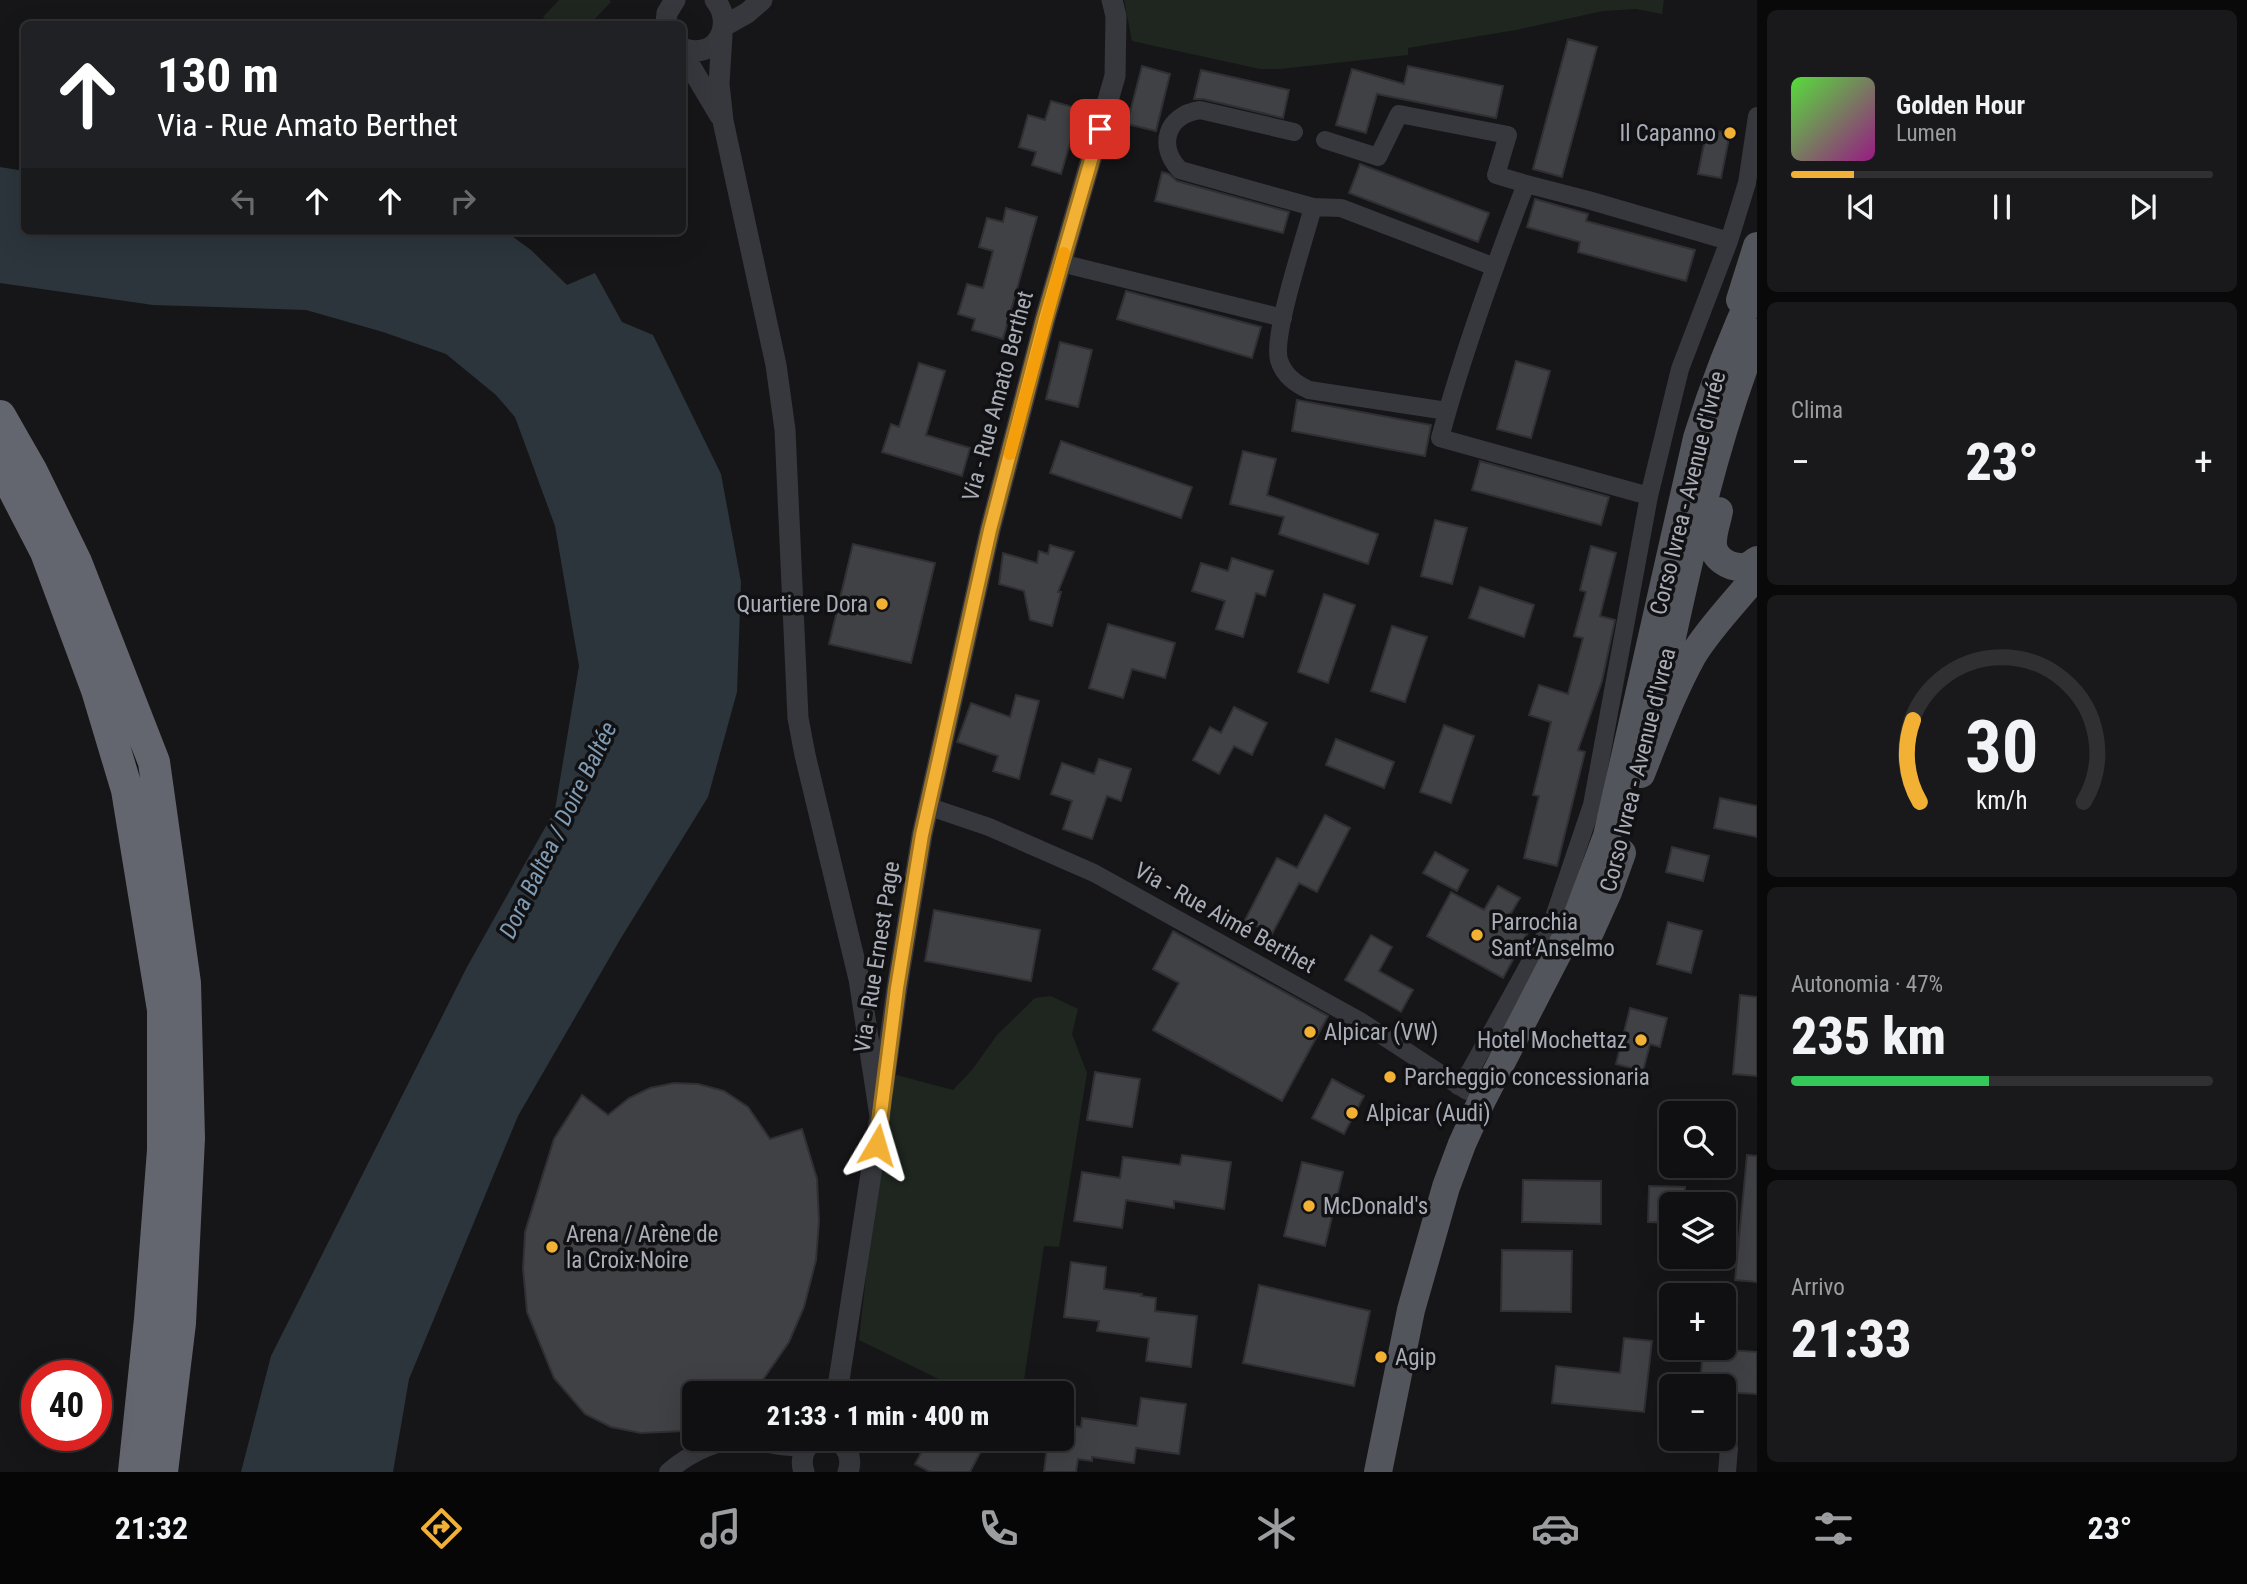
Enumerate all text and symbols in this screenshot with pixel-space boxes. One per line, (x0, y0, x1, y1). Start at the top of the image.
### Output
text: 130 m (157, 47, 279, 104)
icon: ahead (42, 49, 133, 140)
text: Golden Hour (1896, 90, 2025, 120)
pin (1070, 99, 1130, 159)
text: Via - Rue Amato Berthet (157, 106, 458, 144)
icon: arrive (1081, 110, 1119, 148)
place label: Il Capanno (1619, 120, 1716, 147)
text: Lumen (1896, 120, 1957, 147)
marker: Il Capanno (1722, 125, 1738, 141)
icon: left (225, 182, 263, 220)
icon: ahead (298, 182, 336, 220)
icon: ahead (371, 182, 409, 220)
icon: right (444, 182, 482, 220)
icon: previous (1842, 188, 1880, 226)
icon: pause (1983, 188, 2021, 226)
icon: next (2124, 188, 2162, 226)
street label: Via - Rue Amato Berthet (957, 288, 1039, 504)
street label: Corso Ivrea - Avenue d'Ivrée (1645, 368, 1731, 618)
text: Clima (1791, 397, 1843, 424)
text: 23° (1965, 432, 2039, 493)
text: − (1791, 440, 1810, 484)
text: + (2194, 440, 2213, 484)
place label: Quartiere Dora (737, 591, 868, 618)
marker: Quartiere Dora (874, 596, 890, 612)
street label: Corso Ivrea - Avenue d'Ivrea (1595, 645, 1681, 895)
text: 30 (1965, 704, 2039, 790)
water label: Dora Baltea / Doire Baltée (493, 717, 623, 943)
text: km/h (1976, 786, 2028, 815)
street label: Via - Rue Aimé Berthet (1130, 857, 1320, 979)
street label: Via - Rue Ernest Page (849, 859, 905, 1055)
place label: Parrochia Sant’Anselmo (1491, 909, 1615, 962)
marker: Parrochia Sant’Anselmo (1469, 927, 1485, 943)
text: Autonomia · 47% (1791, 971, 1943, 998)
text: 235 km (1791, 1006, 1946, 1067)
place label: Alpicar (VW) (1324, 1019, 1438, 1046)
marker: Alpicar (VW) (1302, 1024, 1318, 1040)
place label: Hotel Mochettaz (1477, 1027, 1627, 1054)
marker: Hotel Mochettaz (1633, 1032, 1649, 1048)
place label: Parcheggio concessionaria (1404, 1064, 1650, 1091)
marker: Parcheggio concessionaria (1382, 1069, 1398, 1085)
place label: Alpicar (Audi) (1366, 1100, 1491, 1127)
map controls (1659, 1101, 1736, 1451)
button: search (1659, 1101, 1736, 1178)
marker: Alpicar (Audi) (1344, 1105, 1360, 1121)
position arrow (840, 1108, 914, 1182)
button: layers (1659, 1192, 1736, 1269)
place label: McDonald's (1323, 1193, 1428, 1220)
marker: McDonald's (1301, 1198, 1317, 1214)
place label: Arena / Arène de la Croix-Noire (566, 1221, 718, 1274)
marker: Arena / Arène de la Croix-Noire (544, 1239, 560, 1255)
text: Arrivo (1791, 1274, 1845, 1301)
button: + (1659, 1283, 1736, 1360)
text: 21:33 (1791, 1309, 1911, 1370)
place label: Agip (1395, 1344, 1436, 1371)
marker: Agip (1373, 1349, 1389, 1365)
speed limit sign: 40 (21, 1360, 112, 1451)
button: − (1659, 1374, 1736, 1451)
text: 21:33 · 1 min · 400 m (767, 1401, 989, 1431)
icon: directions (417, 1504, 466, 1553)
icon: music (696, 1504, 745, 1553)
icon: phone (974, 1504, 1023, 1553)
icon: climate (1252, 1504, 1301, 1553)
icon: car (1531, 1504, 1580, 1553)
icon: filters (1809, 1504, 1858, 1553)
text: 21:32 (115, 1509, 188, 1547)
text: 23° (2088, 1509, 2132, 1547)

